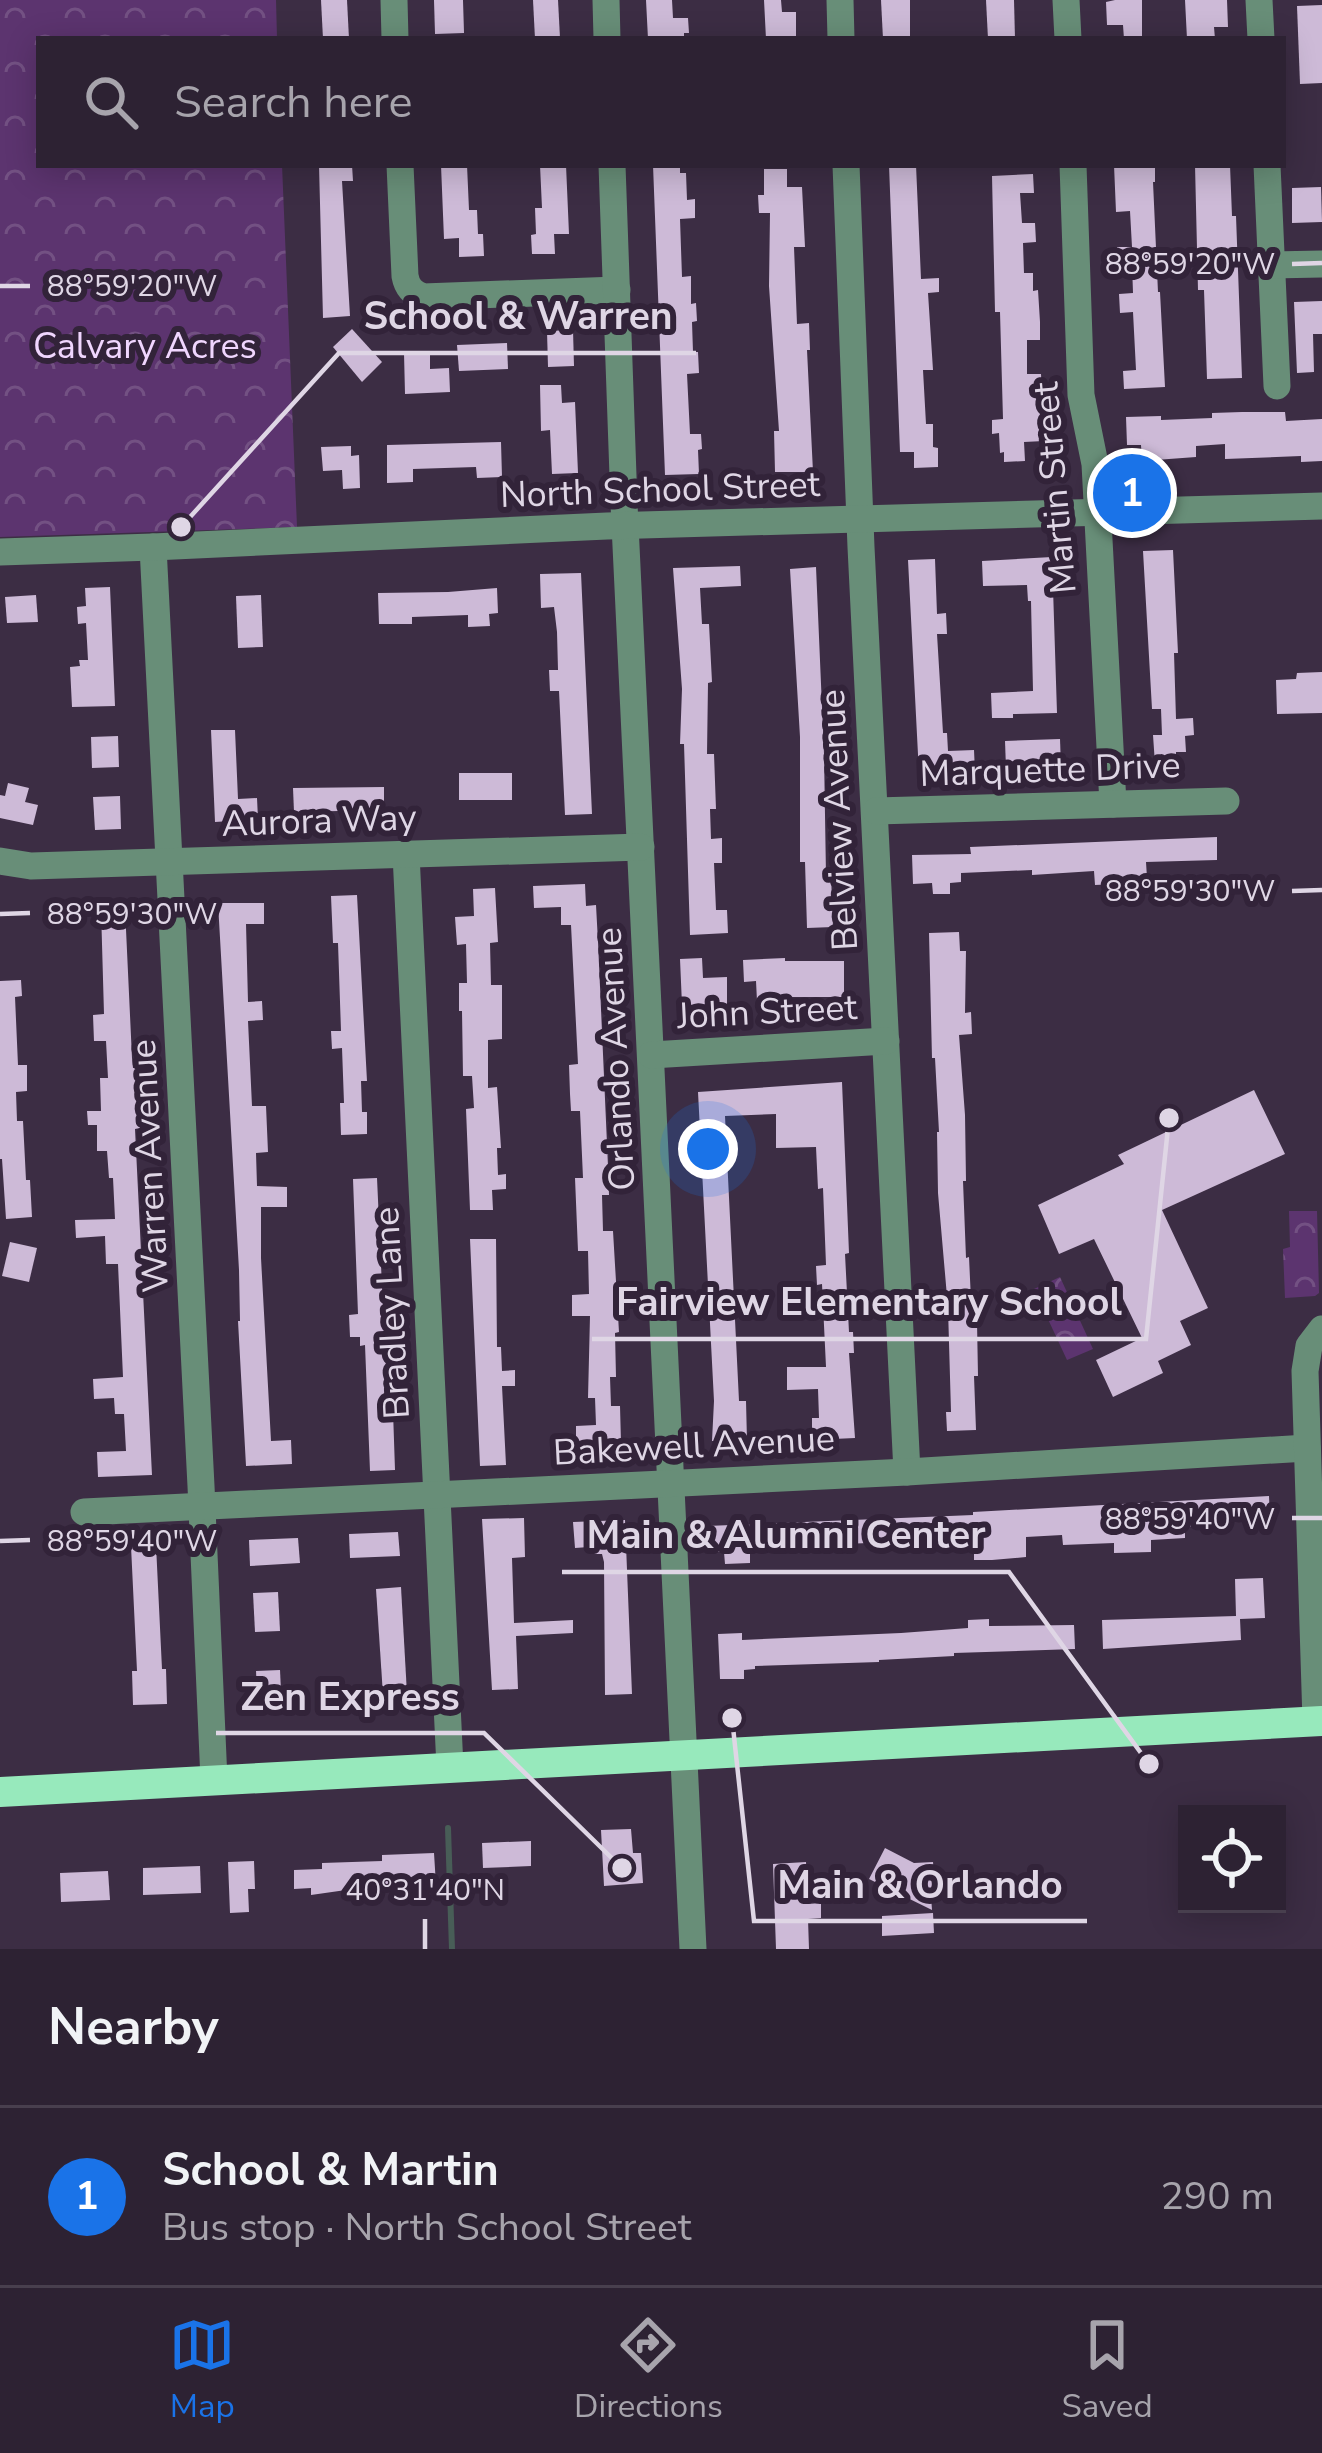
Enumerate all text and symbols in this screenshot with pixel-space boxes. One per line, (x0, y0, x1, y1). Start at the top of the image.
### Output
search box (36, 36, 1286, 168)
icon: search (78, 69, 144, 135)
text: Search here (174, 72, 413, 133)
text: 88°59'20"W (1105, 244, 1275, 285)
text: 88°59'20"W (47, 266, 217, 307)
callout: School & Warren (339, 278, 696, 353)
text: School & Warren (363, 290, 673, 343)
park label: Calvary Acres (33, 322, 257, 371)
street label: Martin Street (1021, 380, 1089, 596)
pin: 1 (1093, 448, 1171, 538)
street label: North School Street (499, 460, 821, 520)
street label: Belview Avenue (808, 688, 870, 952)
street label: Marquette Drive (919, 741, 1181, 799)
street label: Aurora Way (221, 793, 418, 849)
text: 88°59'30"W (1105, 871, 1275, 912)
text: 88°59'30"W (47, 894, 217, 935)
street label: Orlando Avenue (585, 926, 647, 1192)
street label: John Street (675, 983, 859, 1041)
street label: Warren Avenue (119, 1038, 181, 1294)
your location (678, 1119, 738, 1179)
street label: Bradley Lane (362, 1206, 422, 1420)
callout: Fairview Elementary School (592, 1264, 1146, 1339)
text: Fairview Elementary School (616, 1276, 1122, 1329)
street label: Bakewell Avenue (552, 1414, 836, 1478)
callout: Main & Alumni Center (562, 1497, 1009, 1572)
text: 88°59'40"W (1105, 1499, 1275, 1540)
text: Main & Alumni Center (586, 1509, 986, 1562)
text: 88°59'40"W (47, 1521, 217, 1562)
callout: Zen Express (216, 1658, 484, 1733)
text: Zen Express (240, 1671, 460, 1724)
map controls (1178, 1805, 1286, 1913)
button: locate (1178, 1805, 1286, 1913)
callout: Main & Orlando (754, 1846, 1087, 1921)
text: Main & Orlando (777, 1859, 1063, 1912)
text: 40°31'40"N (345, 1870, 505, 1911)
text: Nearby (48, 1992, 219, 2062)
text: School & Martin (162, 2140, 499, 2201)
text: 1 (75, 2170, 99, 2223)
text: 290 m (1160, 2170, 1274, 2223)
text: Bus stop · North School Street (162, 2201, 691, 2254)
tab: Map (169, 2312, 235, 2429)
tab: Directions (574, 2312, 723, 2429)
tab: Saved (1061, 2312, 1153, 2429)

